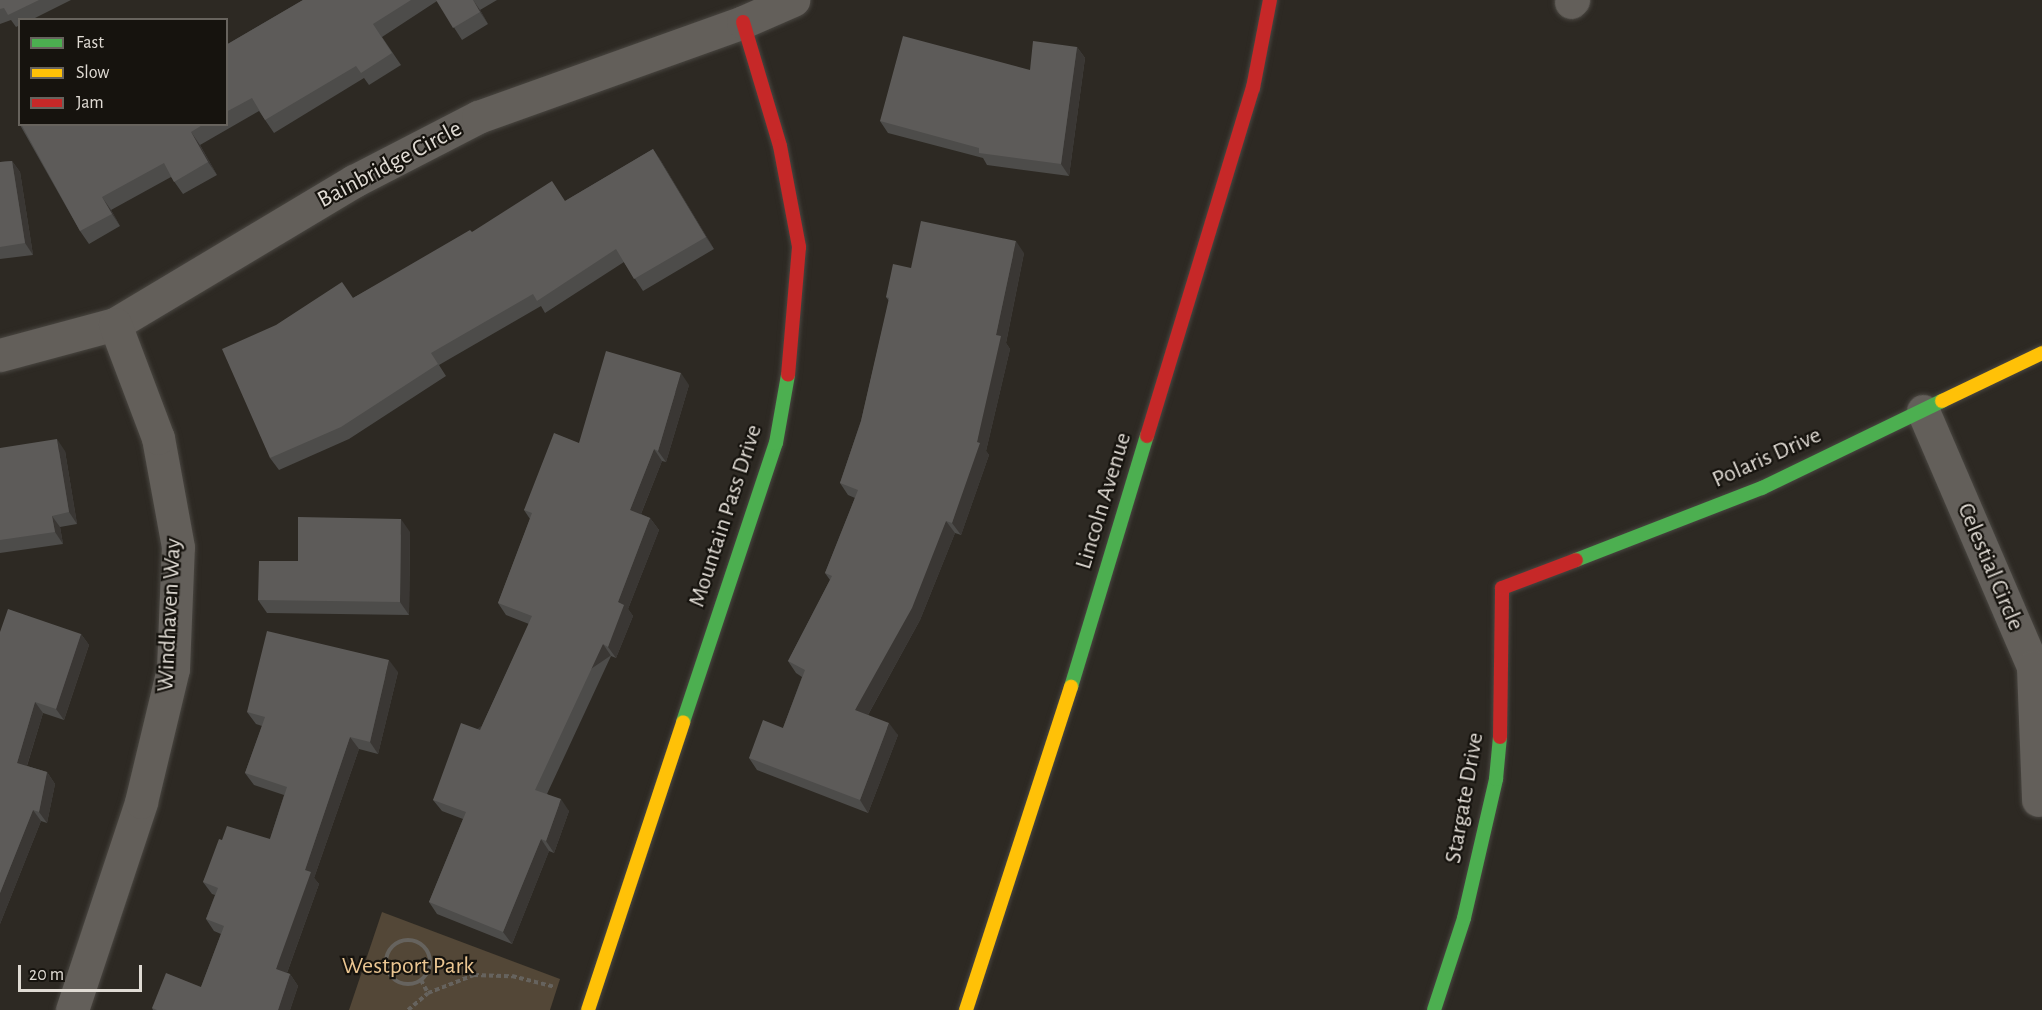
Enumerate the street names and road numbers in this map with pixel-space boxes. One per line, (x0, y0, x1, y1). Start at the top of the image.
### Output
street label: Bainbridge Circle (313, 115, 467, 215)
street label: Mountain Pass Drive (683, 421, 769, 611)
street label: Polaris Drive (1708, 421, 1826, 495)
street label: Lincoln Avenue (1070, 429, 1138, 573)
street label: Celestial Circle (1950, 499, 2030, 635)
street label: Windhaven Way (152, 538, 188, 692)
street label: Stargate Drive (1439, 730, 1491, 866)

